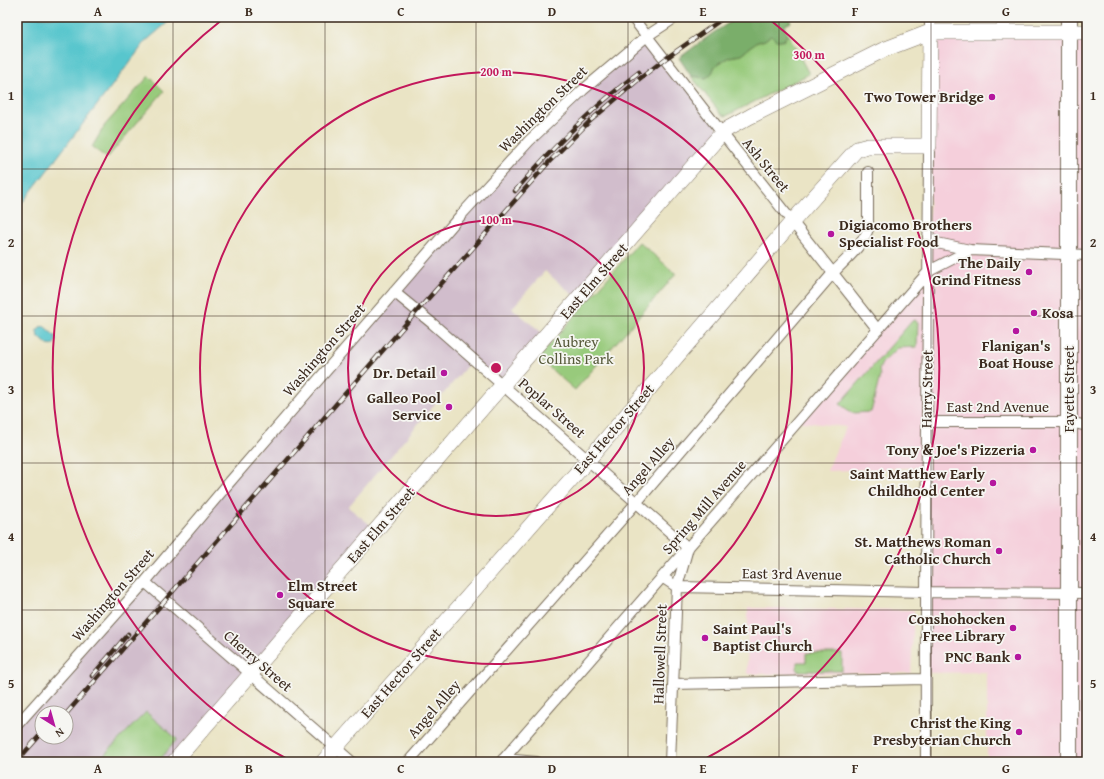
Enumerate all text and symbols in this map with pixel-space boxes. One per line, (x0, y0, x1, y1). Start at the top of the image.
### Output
text: A (94, 2, 103, 21)
text: B (245, 2, 253, 21)
text: C (397, 2, 405, 21)
text: D (548, 2, 556, 21)
text: E (700, 2, 707, 21)
text: F (852, 2, 859, 21)
text: G (1002, 2, 1010, 21)
text: 300 m (793, 46, 826, 63)
street label: Washington Street (494, 60, 592, 157)
text: 200 m (480, 63, 513, 80)
text: 1 (8, 86, 14, 105)
place label: Two Tower Bridge (864, 86, 984, 107)
text: 1 (1090, 86, 1096, 105)
marker: Two Tower Bridge (987, 92, 997, 102)
street label: Ash Street (738, 133, 795, 197)
text: 100 m (480, 211, 513, 228)
place label: Digiacomo Brothers Specialist Food (839, 214, 972, 252)
marker: Digiacomo Brothers Specialist Food (826, 229, 836, 239)
text: 2 (8, 233, 15, 252)
text: 2 (1090, 233, 1097, 252)
street label: East Elm Street (555, 238, 633, 323)
place label: The Daily Grind Fitness (932, 252, 1021, 290)
marker: The Daily Grind Fitness (1024, 267, 1034, 277)
street label: Washington Street (278, 298, 370, 400)
place label: Kosa (1042, 302, 1074, 323)
marker: Kosa (1029, 308, 1039, 318)
marker: Flanigan's Boat House (1011, 326, 1021, 336)
park label: Aubrey Collins Park (538, 331, 614, 369)
place label: Flanigan's Boat House (979, 335, 1053, 373)
street label: Fayette Street (1058, 345, 1079, 432)
street label: Harry Street (915, 349, 938, 428)
centre of rings (489, 361, 503, 375)
place label: Dr. Detail (373, 362, 436, 383)
marker: Dr. Detail (439, 368, 449, 378)
street label: Poplar Street (514, 373, 591, 443)
street label: East Hector Street (569, 379, 659, 478)
text: 3 (8, 380, 14, 399)
text: 3 (1090, 380, 1096, 399)
place label: Galleo Pool Service (367, 387, 441, 425)
street label: East 2nd Avenue (947, 396, 1049, 417)
marker: Galleo Pool Service (444, 402, 454, 412)
street label: Angel Alley (616, 431, 679, 500)
place label: Tony & Joe's Pizzeria (886, 439, 1025, 460)
marker: Tony & Joe's Pizzeria (1028, 445, 1038, 455)
street label: Spring Mill Avenue (657, 455, 751, 559)
place label: Saint Matthew Early Childhood Center (850, 463, 985, 501)
marker: Saint Matthew Early Childhood Center (988, 478, 998, 488)
street label: East Elm Street (342, 482, 420, 567)
text: 4 (8, 527, 15, 546)
text: 4 (1090, 527, 1097, 546)
place label: St. Matthews Roman Catholic Church (854, 531, 991, 569)
street label: Washington Street (67, 543, 159, 645)
marker: St. Matthews Roman Catholic Church (994, 546, 1004, 556)
street label: East 3rd Avenue (742, 562, 842, 585)
place label: Elm Street Square (288, 575, 358, 613)
marker: Elm Street Square (275, 590, 285, 600)
street label: Hallowell Street (647, 603, 672, 704)
place label: Conshohocken Free Library (908, 608, 1005, 646)
place label: Saint Paul's Baptist Church (713, 618, 813, 656)
street label: East Hector Street (356, 623, 446, 722)
marker: Conshohocken Free Library (1008, 623, 1018, 633)
street label: Cherry Street (219, 625, 298, 697)
marker: Saint Paul's Baptist Church (700, 633, 710, 643)
place label: PNC Bank (945, 646, 1010, 667)
marker: PNC Bank (1013, 652, 1023, 662)
text: 5 (8, 674, 15, 693)
street label: Angel Alley (402, 674, 465, 743)
text: 5 (1090, 674, 1097, 693)
north arrow (34, 705, 74, 745)
place label: Christ the King Presbyterian Church (873, 712, 1011, 750)
text: N (52, 724, 68, 742)
marker: Christ the King Presbyterian Church (1014, 727, 1024, 737)
text: A (94, 759, 103, 778)
text: B (245, 759, 253, 778)
text: C (397, 759, 405, 778)
text: D (548, 759, 556, 778)
text: E (700, 759, 707, 778)
text: F (852, 759, 859, 778)
text: G (1002, 759, 1010, 778)

